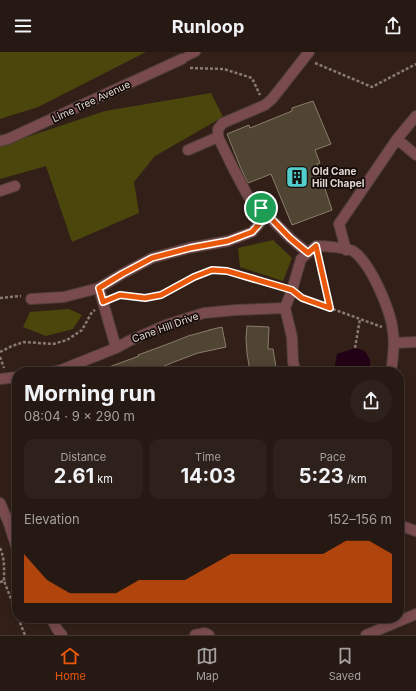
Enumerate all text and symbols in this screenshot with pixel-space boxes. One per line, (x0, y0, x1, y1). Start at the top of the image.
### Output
icon: menu (12, 15, 34, 37)
icon: share (382, 15, 404, 37)
text: Runloop (172, 16, 244, 37)
street label: Lime Tree Avenue (50, 78, 132, 124)
building icon: Old Cane Hill Chapel (284, 164, 310, 190)
place label: Old Cane Hill Chapel (312, 165, 365, 189)
pin (244, 191, 278, 225)
icon: arrive (250, 197, 272, 219)
street label: Cane Hill Drive (130, 309, 200, 345)
text: Morning run (24, 380, 156, 406)
button: share (350, 380, 392, 422)
text: 08:04 · 9 × 290 m (24, 408, 135, 424)
text: Distance (61, 450, 106, 464)
text: Time (195, 450, 221, 464)
text: Pace (320, 450, 346, 464)
text: 2.61 (54, 464, 94, 488)
text: 14:03 (180, 464, 236, 488)
text: 5:23 (299, 464, 344, 488)
text: km (94, 472, 113, 486)
text: /km (344, 472, 367, 486)
text: Elevation (24, 511, 80, 527)
text: 152–156 m (328, 511, 392, 527)
tab: Home (55, 645, 86, 683)
tab: Map (196, 645, 219, 683)
tab: Saved (329, 645, 361, 683)

